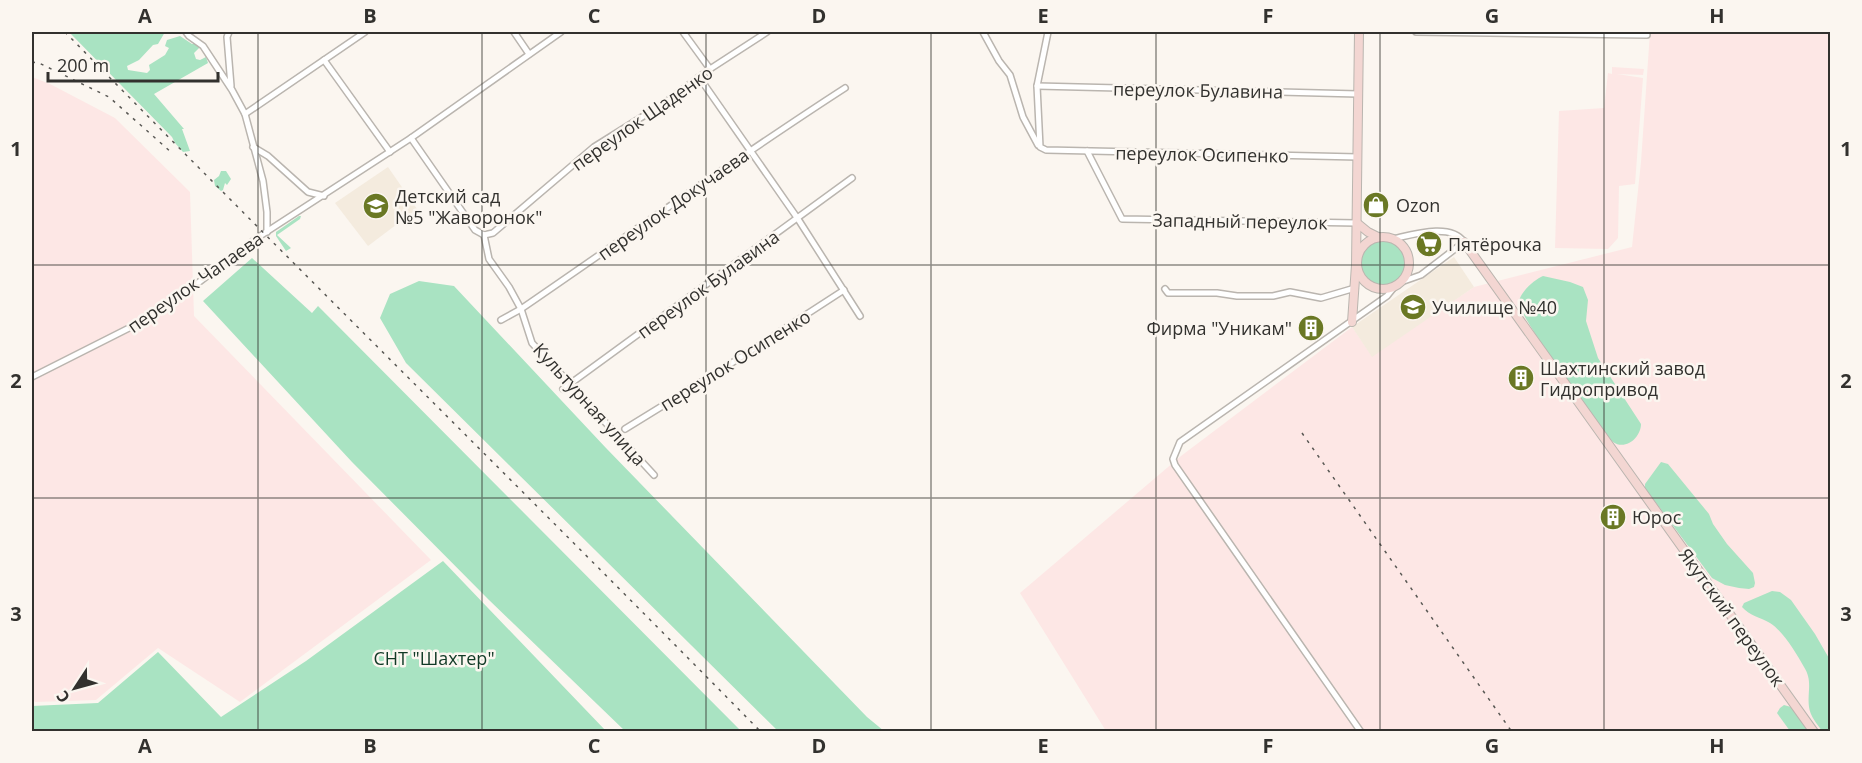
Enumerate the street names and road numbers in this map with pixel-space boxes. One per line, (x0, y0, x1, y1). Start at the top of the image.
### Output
street label: переулок Щаденко (567, 60, 717, 176)
street label: переулок Булавина (1113, 77, 1283, 103)
street label: переулок Осипенко (1115, 140, 1289, 168)
street label: переулок Докучаева (593, 143, 753, 265)
street label: Западный переулок (1152, 207, 1328, 235)
street label: переулок Булавина (632, 224, 784, 344)
street label: переулок Чапаева (122, 226, 268, 338)
street label: переулок Осипенко (655, 304, 815, 416)
street label: Культурная улица (528, 337, 652, 471)
street label: Якутский переулок (1674, 543, 1791, 692)

